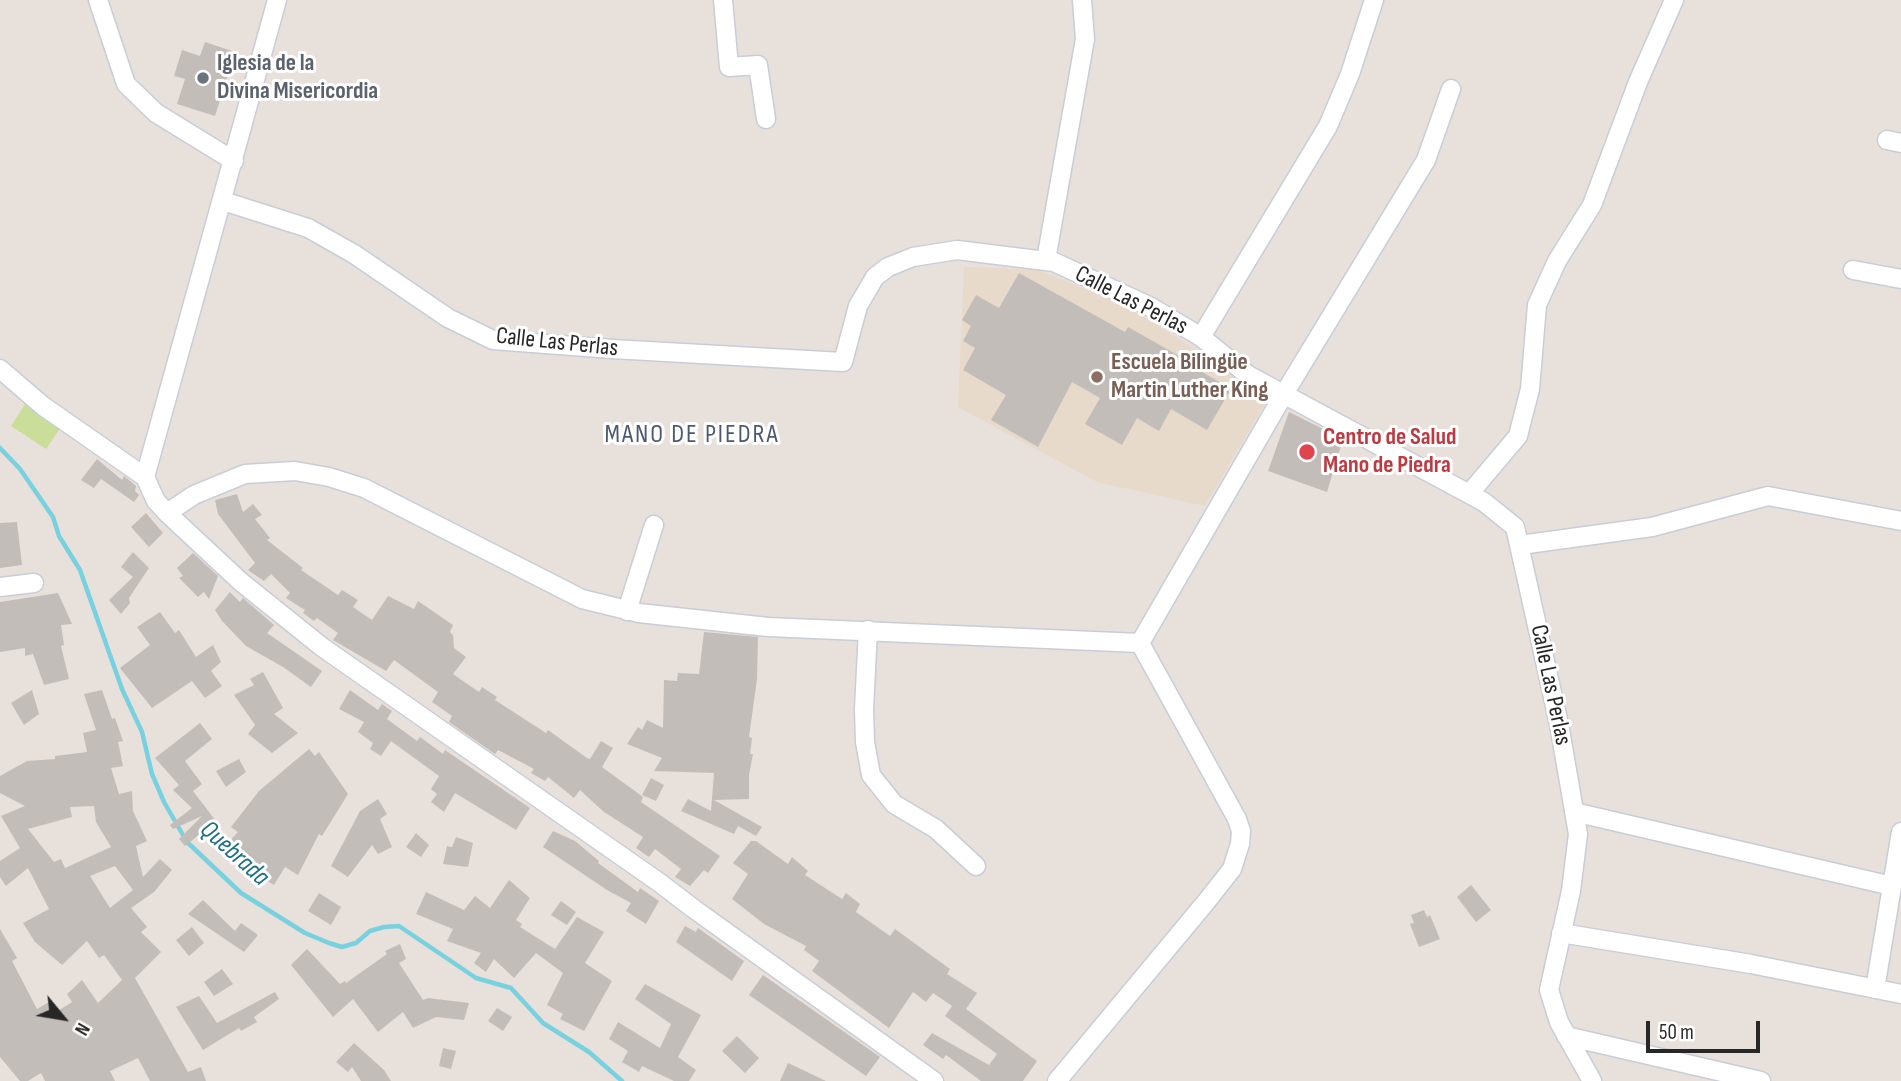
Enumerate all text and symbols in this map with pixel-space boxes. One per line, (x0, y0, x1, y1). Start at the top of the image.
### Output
place label: Iglesia de la Divina Misericordia (217, 50, 378, 106)
marker: Iglesia de la Divina Misericordia (195, 70, 211, 86)
street label: Calle Las Perlas (1070, 260, 1192, 342)
street label: Calle Las Perlas (495, 322, 619, 364)
place label: Escuela Bilingüe Martin Luther King (1111, 349, 1268, 405)
marker: Escuela Bilingüe Martin Luther King (1089, 369, 1105, 385)
district label: MANO DE PIEDRA (606, 419, 778, 451)
place label: Centro de Salud Mano de Piedra (1323, 424, 1456, 480)
marker: Centro de Salud Mano de Piedra (1297, 442, 1317, 462)
street label: Calle Las Perlas (1523, 622, 1577, 748)
water label: Quebrada (193, 815, 275, 893)
north arrow (28, 983, 98, 1053)
scale bar (1649, 1007, 1763, 1052)
text: N (69, 1019, 94, 1039)
text: 50 m (1659, 1020, 1694, 1045)

